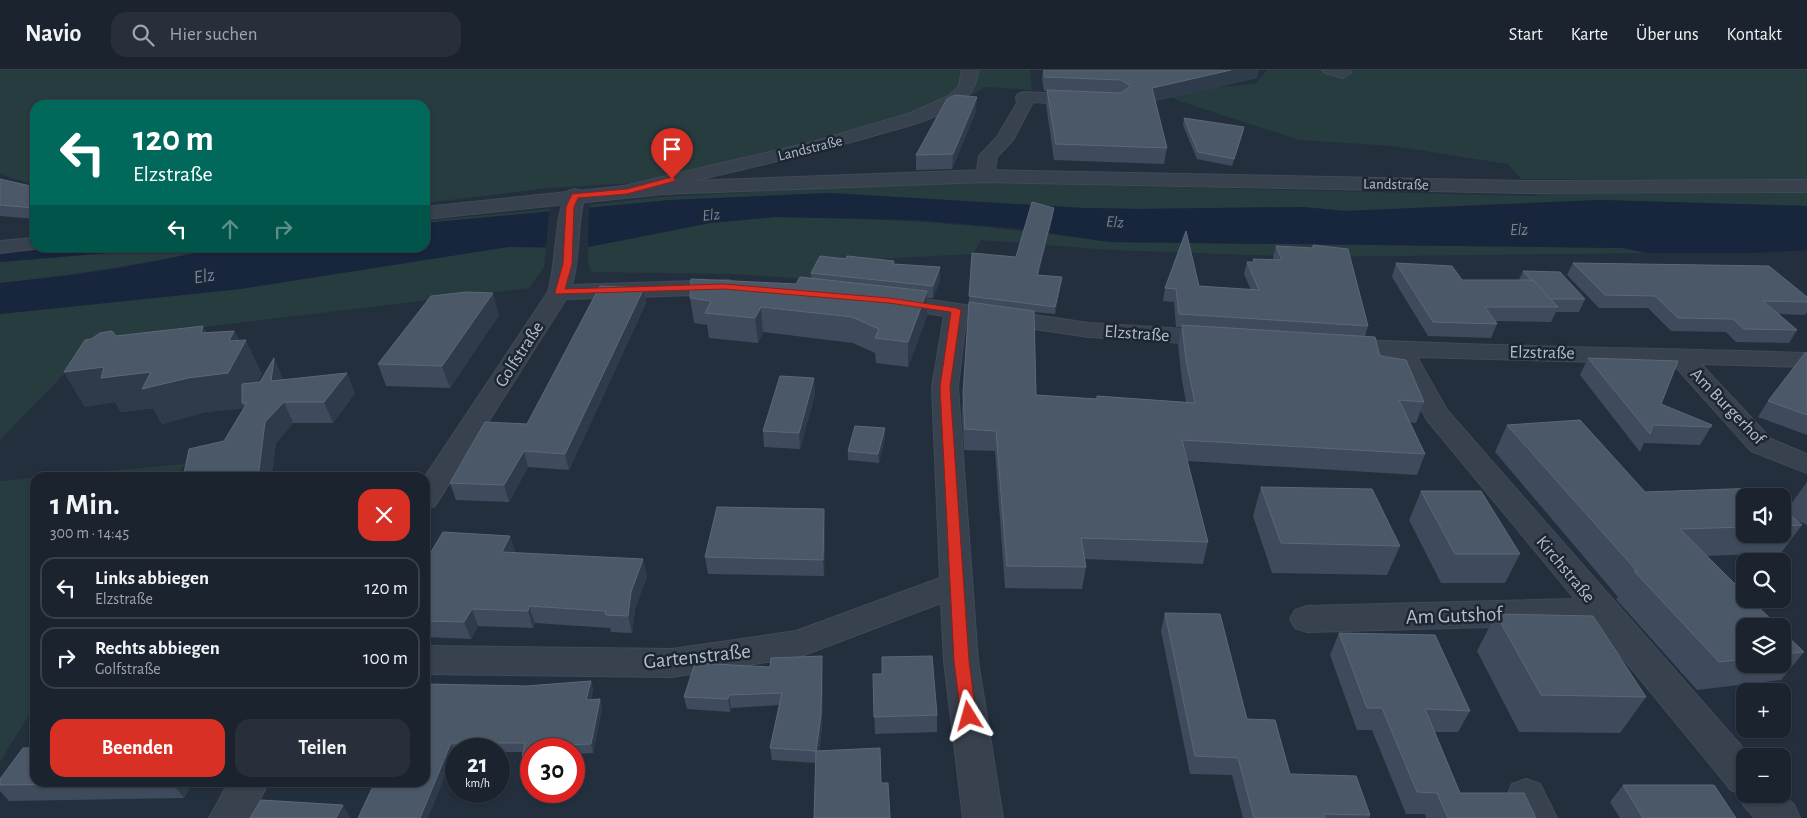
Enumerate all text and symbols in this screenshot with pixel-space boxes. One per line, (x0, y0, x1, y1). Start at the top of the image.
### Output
search box (111, 12, 461, 57)
icon: search (129, 21, 157, 49)
text: Navio (25, 22, 81, 46)
text: Hier suchen (169, 25, 258, 44)
text: Start (1509, 26, 1543, 44)
text: Karte (1571, 26, 1608, 44)
text: Über uns (1636, 26, 1699, 44)
text: Kontakt (1727, 26, 1782, 44)
icon: left (50, 120, 115, 185)
text: 120 m (133, 122, 214, 157)
pin (651, 128, 693, 179)
street label: Landstraße (776, 133, 844, 164)
icon: arrive (658, 135, 686, 163)
text: Elzstraße (133, 163, 213, 185)
street label: Landstraße (1363, 176, 1429, 193)
water label: Elz (702, 206, 721, 224)
water label: Elz (1105, 213, 1125, 231)
icon: left (163, 215, 191, 243)
icon: ahead (216, 215, 244, 243)
icon: right (269, 215, 297, 243)
water label: Elz (1510, 222, 1528, 238)
water label: Elz (192, 266, 216, 287)
street label: Golfstraße (492, 319, 547, 390)
street label: Elzstraße (1104, 323, 1170, 345)
street label: Elzstraße (1509, 343, 1575, 363)
street label: Am Burgerhof (1687, 365, 1769, 449)
map controls (1736, 488, 1791, 803)
button: sound (1736, 488, 1791, 543)
button: close (358, 489, 410, 541)
text: 1 Min. (50, 490, 120, 520)
text: 300 m · 14:45 (50, 525, 129, 541)
street label: Kirchstraße (1532, 533, 1598, 606)
button: search (1736, 553, 1791, 608)
text: Links abbiegen (95, 569, 209, 588)
icon: left (52, 574, 80, 602)
text: 120 m (364, 579, 408, 598)
text: Elzstraße (95, 591, 153, 607)
street label: Am Gutshof (1405, 603, 1504, 628)
button: layers (1736, 618, 1791, 673)
text: Rechts abbiegen (95, 639, 220, 658)
street label: Gartenstraße (642, 640, 752, 673)
icon: right (52, 644, 80, 672)
text: 100 m (363, 649, 408, 668)
text: Golfstraße (95, 661, 161, 677)
button: + (1736, 683, 1791, 738)
position arrow (942, 689, 994, 741)
button: Beenden (50, 719, 225, 777)
button: Teilen (235, 719, 410, 777)
speed limit sign: 30 (520, 738, 585, 803)
button: − (1736, 748, 1791, 803)
text: 21 (467, 752, 488, 777)
text: km/h (465, 777, 490, 789)

